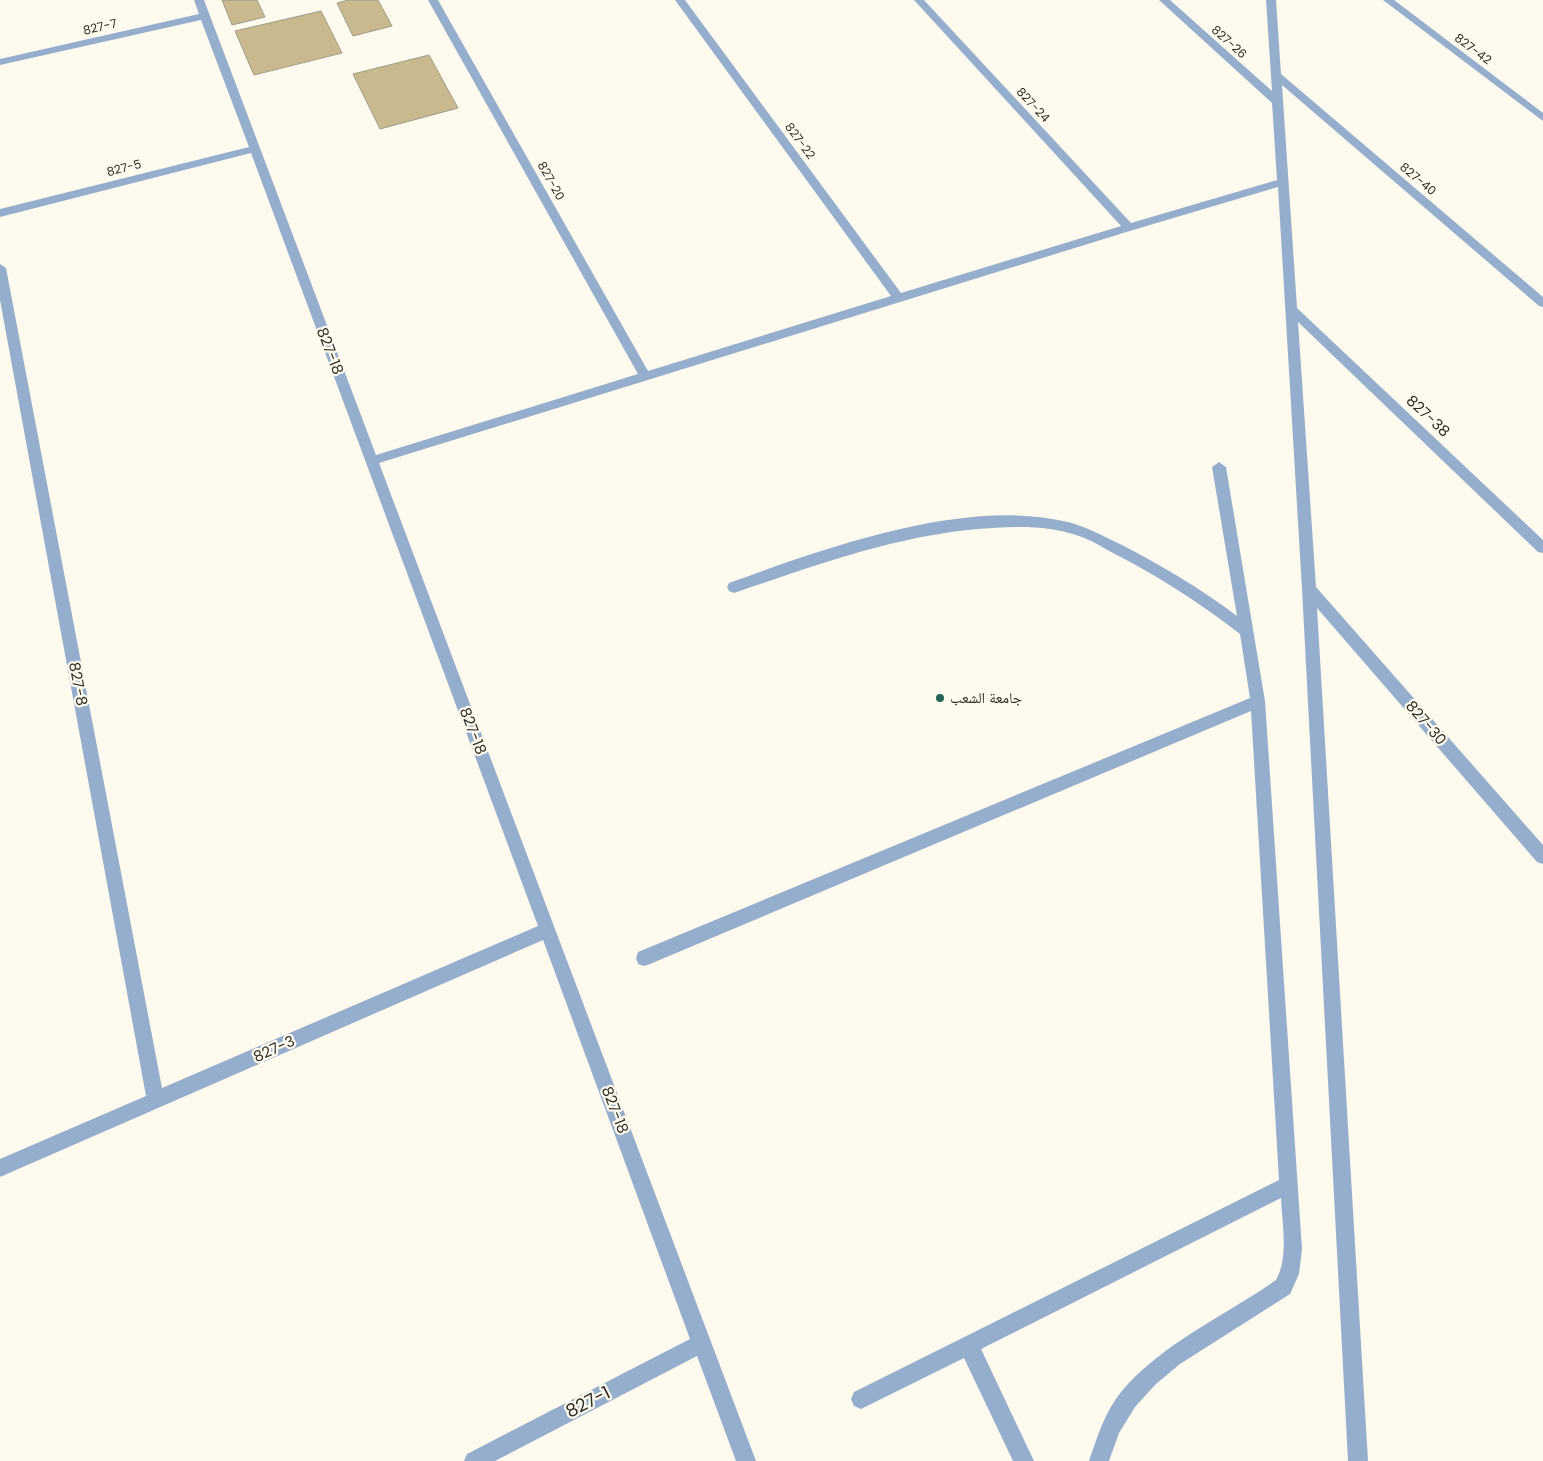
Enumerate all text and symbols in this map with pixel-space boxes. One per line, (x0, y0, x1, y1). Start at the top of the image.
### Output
street label: 827-7 (81, 14, 119, 39)
street label: 827-26 (1208, 21, 1251, 62)
street label: 827-42 (1451, 29, 1495, 68)
street label: 827-24 (1013, 83, 1054, 126)
street label: 827-22 (781, 119, 820, 163)
street label: 827-5 (105, 155, 143, 180)
street label: 827-20 (534, 158, 569, 203)
street label: 827-40 (1396, 158, 1440, 199)
street label: 827-18 (312, 324, 349, 377)
street label: 827-38 (1402, 390, 1455, 441)
street label: 827-8 (64, 660, 93, 708)
place label: جامعة الشعب (950, 687, 1023, 708)
marker: جامعة الشعب (934, 692, 946, 704)
street label: 827-30 (1401, 696, 1452, 749)
street label: 827-18 (455, 704, 492, 757)
street label: 827-3 (250, 1030, 298, 1067)
street label: 827-18 (597, 1083, 634, 1136)
street label: 827-1 (561, 1380, 614, 1423)

